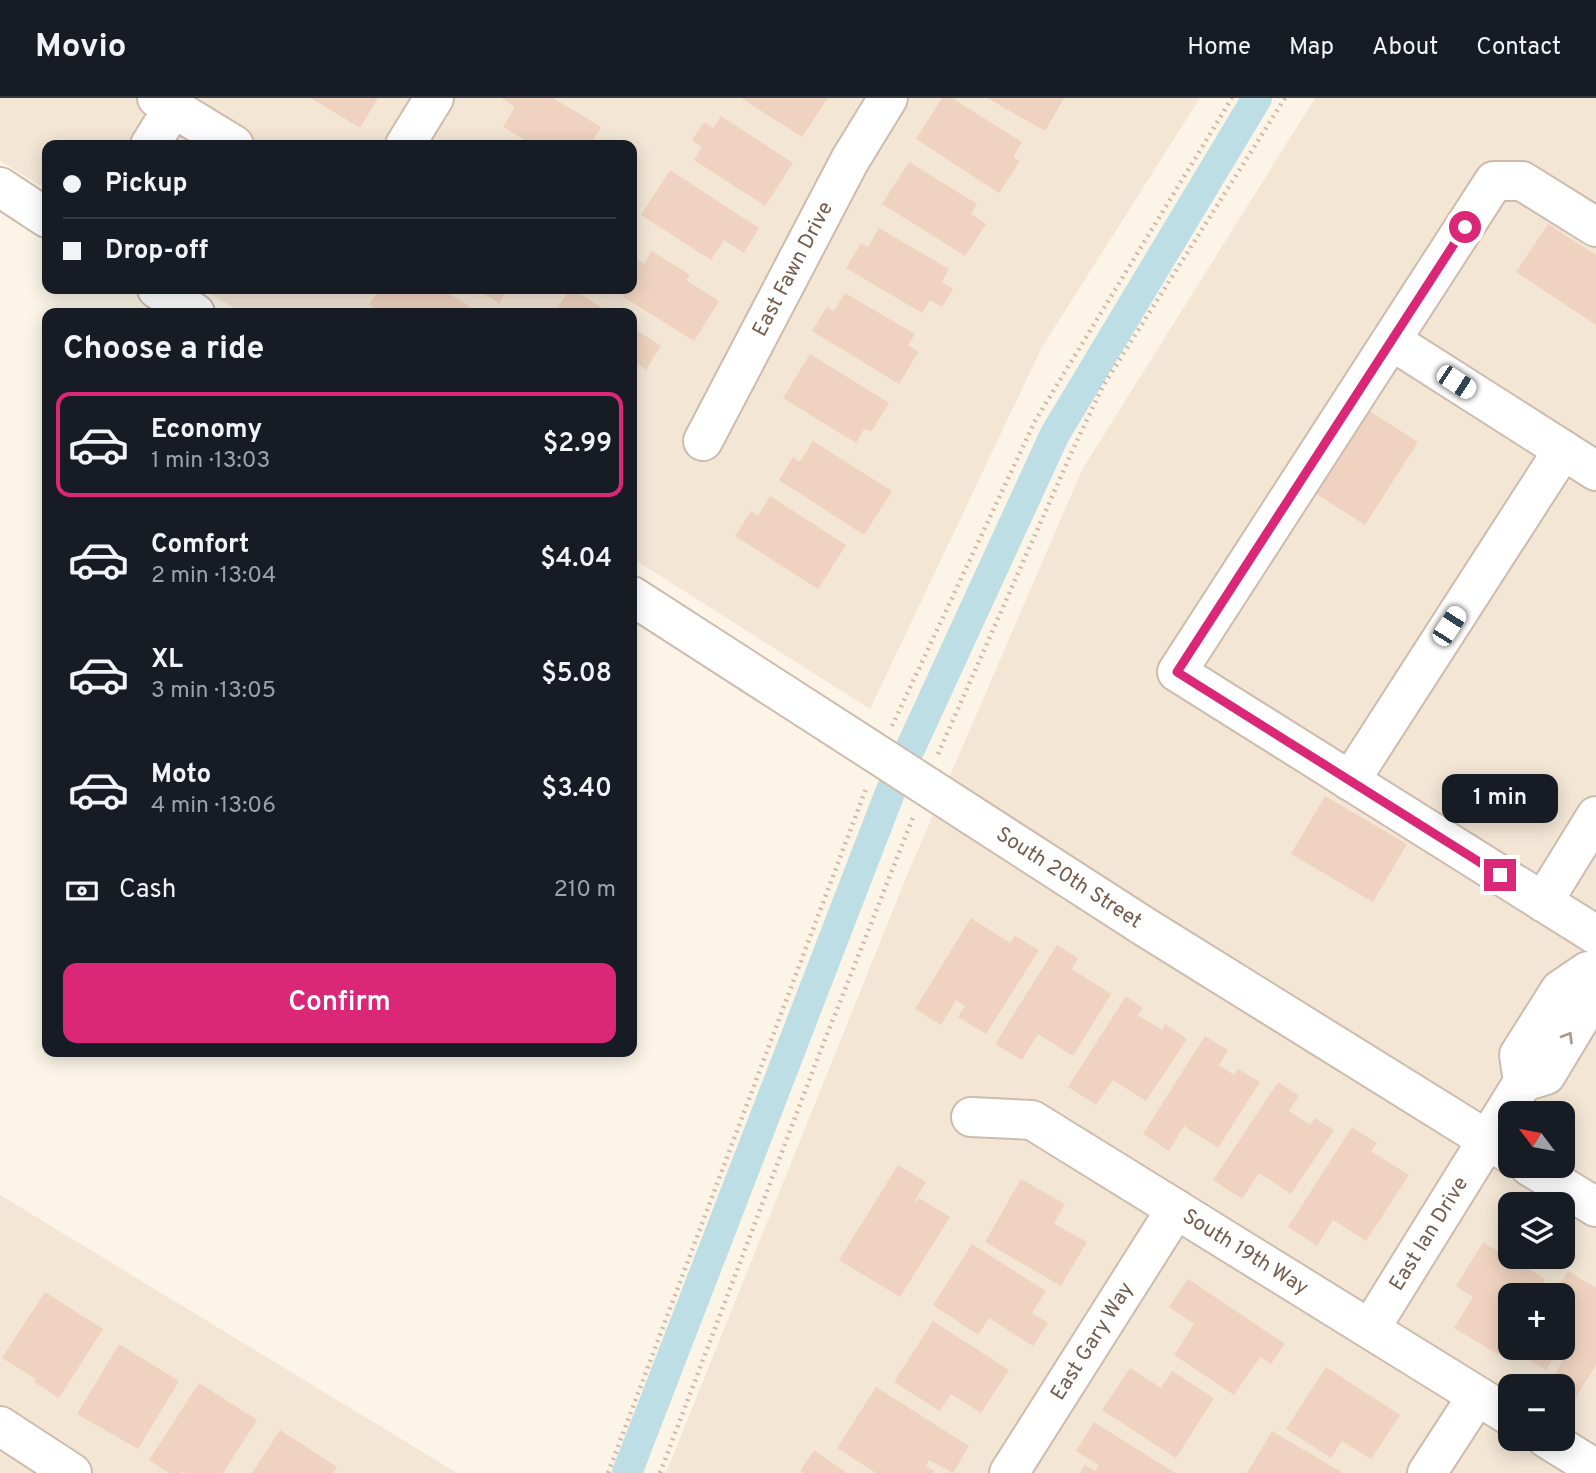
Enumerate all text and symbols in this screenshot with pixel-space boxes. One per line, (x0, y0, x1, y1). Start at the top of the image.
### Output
text: Movio (35, 27, 126, 69)
text: Home (1187, 33, 1251, 63)
text: Map (1289, 33, 1334, 63)
text: About (1372, 33, 1438, 63)
text: Contact (1476, 33, 1561, 63)
text: Pickup (105, 168, 188, 201)
street label: East Fawn Drive (747, 197, 839, 341)
route start (1449, 211, 1481, 243)
text: Drop-off (105, 235, 208, 268)
text: Choose a ride (63, 330, 264, 370)
car (1433, 362, 1480, 402)
icon: car (67, 413, 130, 476)
text: Economy (151, 414, 262, 447)
text: $2.99 (543, 428, 612, 461)
text: 1 min · 13:03 (151, 447, 270, 476)
icon: car (67, 528, 130, 591)
text: Comfort (151, 529, 249, 562)
text: $4.04 (540, 543, 612, 576)
text: 2 min · 13:04 (151, 562, 276, 591)
car (1429, 603, 1470, 649)
icon: car (67, 643, 130, 706)
text: XL (151, 644, 183, 677)
text: $5.08 (541, 658, 612, 691)
text: 3 min · 13:05 (151, 677, 276, 706)
icon: car (67, 758, 130, 821)
text: Moto (151, 759, 211, 792)
text: $3.40 (542, 773, 612, 806)
callout: 1 min (1442, 774, 1558, 822)
text: 1 min (1473, 784, 1527, 813)
text: 4 min · 13:06 (151, 792, 276, 821)
street label: South 20th Street (991, 821, 1147, 935)
route end (1484, 859, 1516, 891)
icon: cash (63, 872, 101, 910)
text: Cash (119, 874, 176, 907)
text: 210 m (554, 876, 616, 905)
button: Confirm (63, 963, 616, 1043)
one-way arrow (1560, 1032, 1573, 1045)
north arrow (1498, 1101, 1575, 1178)
map controls (1498, 1101, 1575, 1451)
street label: East Ian Drive (1383, 1172, 1474, 1296)
button: layers (1498, 1192, 1575, 1269)
street label: South 19th Way (1177, 1203, 1313, 1301)
street label: East Gary Way (1045, 1277, 1140, 1405)
button: + (1498, 1283, 1575, 1360)
button: − (1498, 1374, 1575, 1451)

